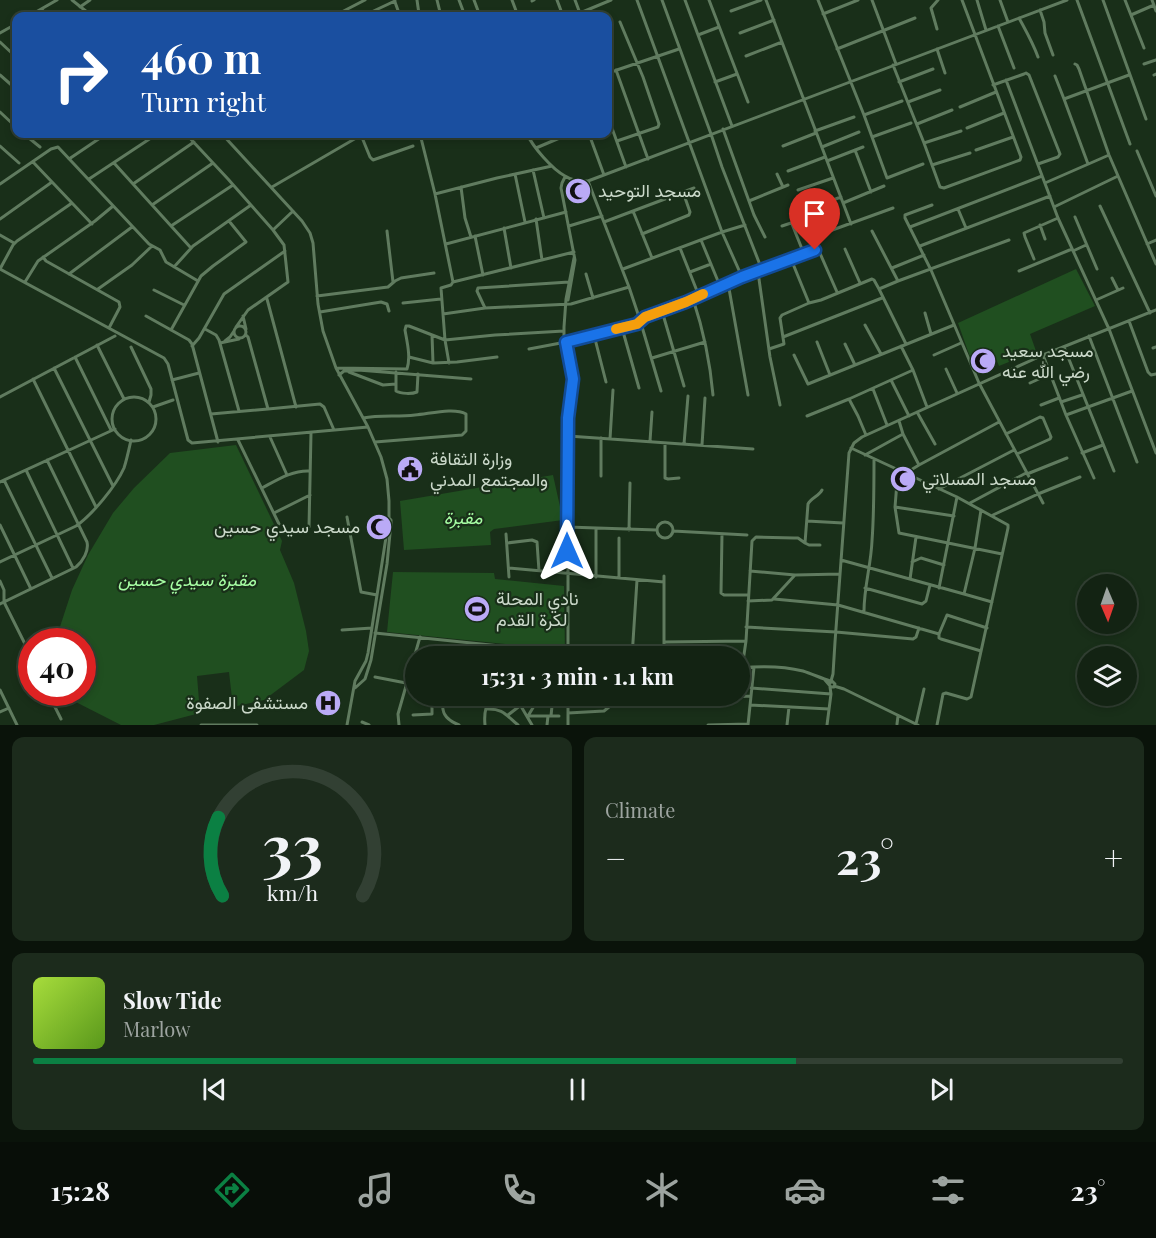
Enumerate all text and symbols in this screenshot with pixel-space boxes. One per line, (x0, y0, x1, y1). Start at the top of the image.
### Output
text: 460 m (141, 29, 262, 85)
icon: right (42, 36, 120, 114)
text: Turn right (141, 83, 266, 119)
mosque icon: مسجد التوحيد (563, 176, 593, 206)
place label: مسجد التوحيد (598, 178, 701, 202)
pin (789, 188, 840, 250)
icon: arrive (798, 197, 831, 230)
place label: مسجد سعيد رضي الله عنه (1002, 338, 1094, 387)
mosque icon: مسجد سعيد رضي الله عنه (968, 346, 998, 376)
place label: وزارة الثقافة والمجتمع المدني (430, 446, 548, 495)
public building icon: وزارة الثقافة والمجتمع المدني (395, 454, 425, 484)
mosque icon: مسجد المسلاتي (888, 464, 918, 494)
place label: مسجد المسلاتي (922, 466, 1036, 494)
park label: مقبرة (444, 505, 483, 529)
mosque icon: مسجد سيدي حسين (364, 512, 394, 542)
place label: مسجد سيدي حسين (214, 514, 360, 542)
position arrow (535, 519, 599, 583)
park label: مقبرة سيدي حسين (118, 567, 257, 595)
north arrow (1077, 574, 1137, 634)
map controls (1077, 574, 1137, 706)
place label: نادي المحلة لكرة القدم (496, 586, 579, 632)
sports icon: نادي المحلة لكرة القدم (462, 594, 492, 624)
speed limit sign: 40 (18, 628, 96, 706)
button: layers (1077, 646, 1137, 706)
text: 15:31 · 3 min · 1.1 km (481, 661, 674, 691)
hospital icon: مستشفى الصفوة (313, 688, 343, 718)
place label: مستشفى الصفوة (186, 690, 308, 714)
text: Climate (605, 796, 675, 823)
text: 33 (262, 802, 322, 886)
text: 23° (836, 826, 894, 886)
text: − (605, 835, 626, 879)
text: + (1104, 835, 1123, 879)
text: km/h (266, 878, 318, 906)
text: Slow Tide (123, 985, 222, 1015)
text: Marlow (123, 1015, 191, 1042)
icon: previous (198, 1073, 231, 1106)
icon: pause (561, 1073, 594, 1106)
icon: next (925, 1073, 958, 1106)
icon: directions (211, 1169, 253, 1211)
icon: music (355, 1169, 397, 1211)
icon: phone (498, 1169, 540, 1211)
icon: climate (641, 1169, 683, 1211)
icon: car (784, 1169, 826, 1211)
icon: filters (927, 1169, 969, 1211)
text: 15:28 (51, 1172, 110, 1208)
text: 23° (1070, 1172, 1105, 1208)

